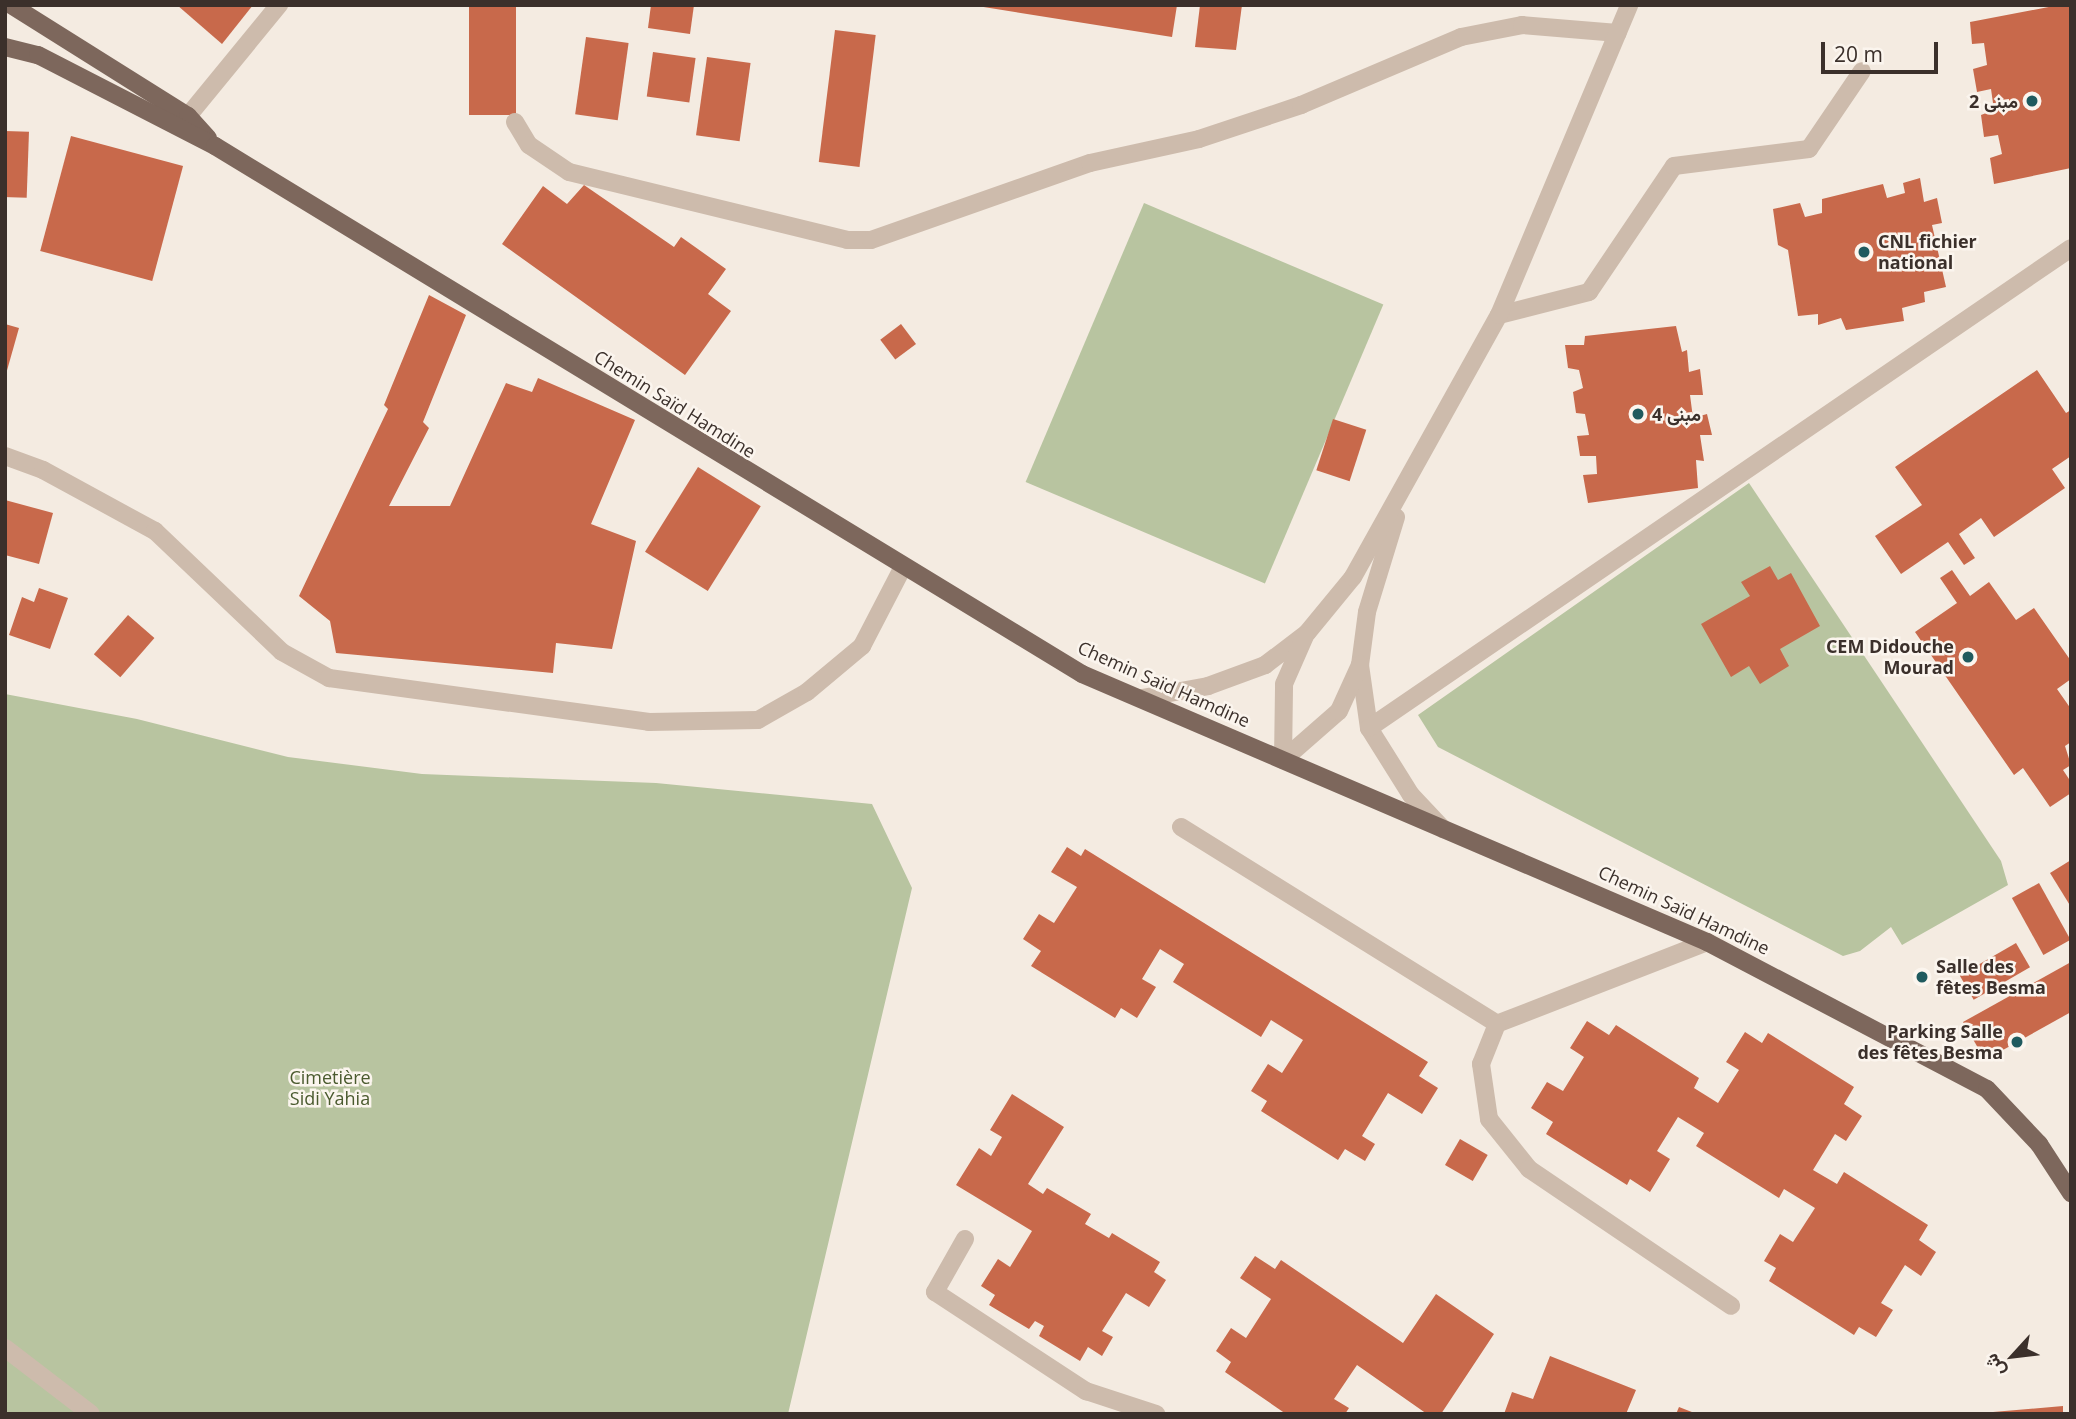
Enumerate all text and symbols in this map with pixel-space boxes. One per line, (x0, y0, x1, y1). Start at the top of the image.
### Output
scale bar (1824, 28, 1941, 72)
text: 20 m (1834, 40, 1883, 68)
place label: مبنى 2 (1969, 90, 2018, 112)
marker: مبنى 2 (2024, 93, 2040, 109)
place label: CNL fichier national (1878, 231, 1977, 274)
marker: CNL fichier national (1856, 244, 1872, 260)
street label: Chemin Saïd Hamdine (590, 346, 760, 462)
place label: مبنى 4 (1652, 403, 1701, 425)
marker: مبنى 4 (1630, 406, 1646, 422)
street label: Chemin Saïd Hamdine (1075, 636, 1253, 732)
place label: CEM Didouche Mourad (1826, 636, 1954, 678)
marker: CEM Didouche Mourad (1960, 649, 1976, 665)
street label: Chemin Saïd Hamdine (1595, 861, 1773, 959)
place label: Salle des fêtes Besma (1936, 956, 2046, 998)
marker: Salle des fêtes Besma (1914, 969, 1930, 985)
place label: Parking Salle des fêtes Besma (1857, 1021, 2003, 1064)
marker: Parking Salle des fêtes Besma (2009, 1034, 2025, 1050)
park label: Cimetière Sidi Yahia (289, 1067, 371, 1110)
north arrow (1978, 1321, 2048, 1391)
text: ش (1978, 1349, 2011, 1382)

